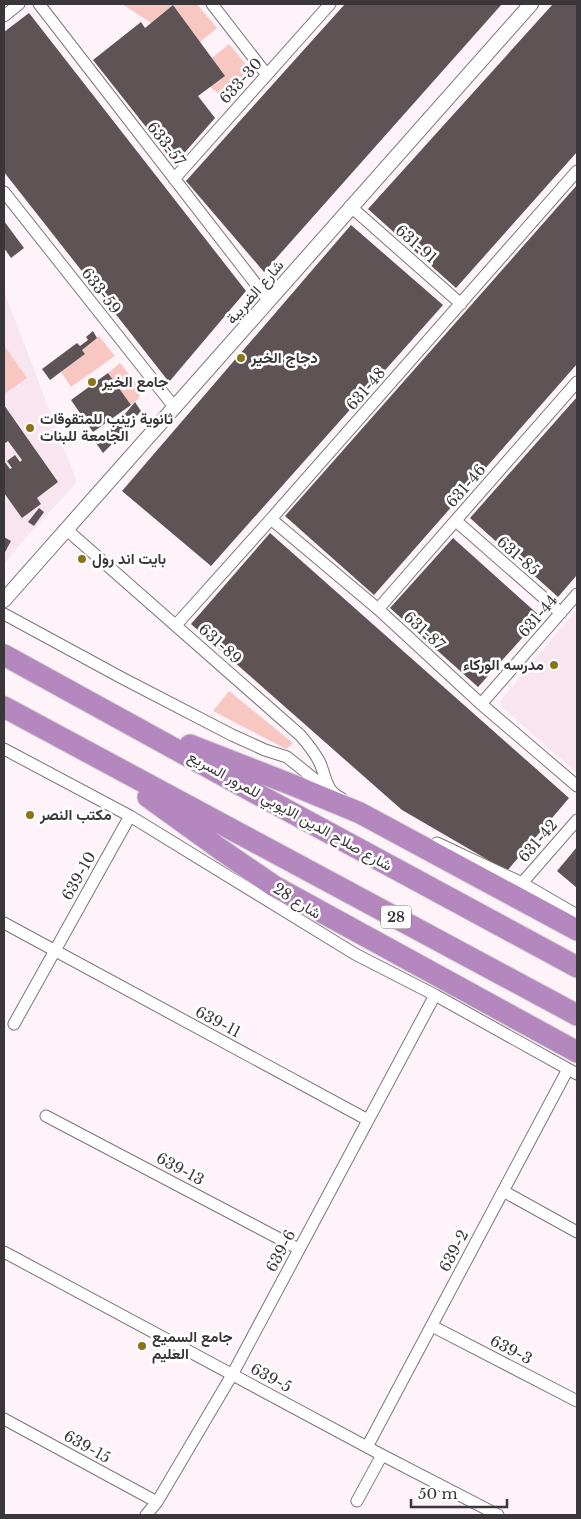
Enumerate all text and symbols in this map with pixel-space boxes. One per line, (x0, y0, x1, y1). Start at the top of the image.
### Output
street label: 633-30 (215, 54, 266, 107)
street label: 633-57 (143, 118, 190, 170)
street label: 631-91 (392, 220, 441, 267)
street label: شارع الضريبة (222, 256, 289, 329)
street label: 633-59 (78, 264, 125, 318)
place label: دجاج الخير (250, 348, 318, 368)
marker: دجاج الخير (235, 352, 247, 364)
street label: 631-48 (342, 363, 389, 414)
place label: جامع الخير (101, 372, 168, 392)
marker: جامع الخير (86, 376, 98, 388)
place label: ثانوية زينب للمتقوقات الجامعة للبنات (40, 409, 173, 445)
marker: ثانوية زينب للمتقوقات الجامعة للبنات (24, 422, 36, 434)
street label: 631-46 (442, 460, 490, 511)
street label: 631-85 (493, 532, 543, 579)
place label: بايت اند رول (92, 549, 166, 568)
marker: بايت اند رول (76, 553, 88, 565)
street label: 631-44 (514, 591, 561, 641)
street label: 631-87 (400, 607, 449, 654)
street label: 631-89 (195, 619, 246, 668)
place label: مدرسه الوركاء (463, 655, 544, 674)
marker: مدرسه الوركاء (548, 659, 560, 671)
street label: شارع صلاح الدين الايوبي للمرور السريع (183, 746, 396, 878)
place label: مكتب النصر (39, 805, 112, 824)
marker: مكتب النصر (24, 809, 36, 821)
street label: 631-42 (514, 815, 561, 866)
street label: 639-10 (57, 848, 100, 903)
street label: شارع 28 (269, 879, 325, 924)
road number: 28 (381, 906, 411, 929)
street label: 639-11 (192, 1002, 244, 1041)
street label: 639-13 (153, 1148, 207, 1189)
street label: 639-6 (262, 1226, 300, 1275)
street label: 639-2 (435, 1227, 472, 1275)
place label: جامع السميع العليم (152, 1327, 233, 1364)
street label: 639-3 (487, 1331, 535, 1368)
marker: جامع السميع العليم (136, 1340, 148, 1352)
street label: 639-5 (247, 1359, 295, 1396)
street label: 639-15 (60, 1426, 114, 1467)
scale bar (411, 1476, 507, 1508)
text: 50 m (418, 1484, 458, 1503)

